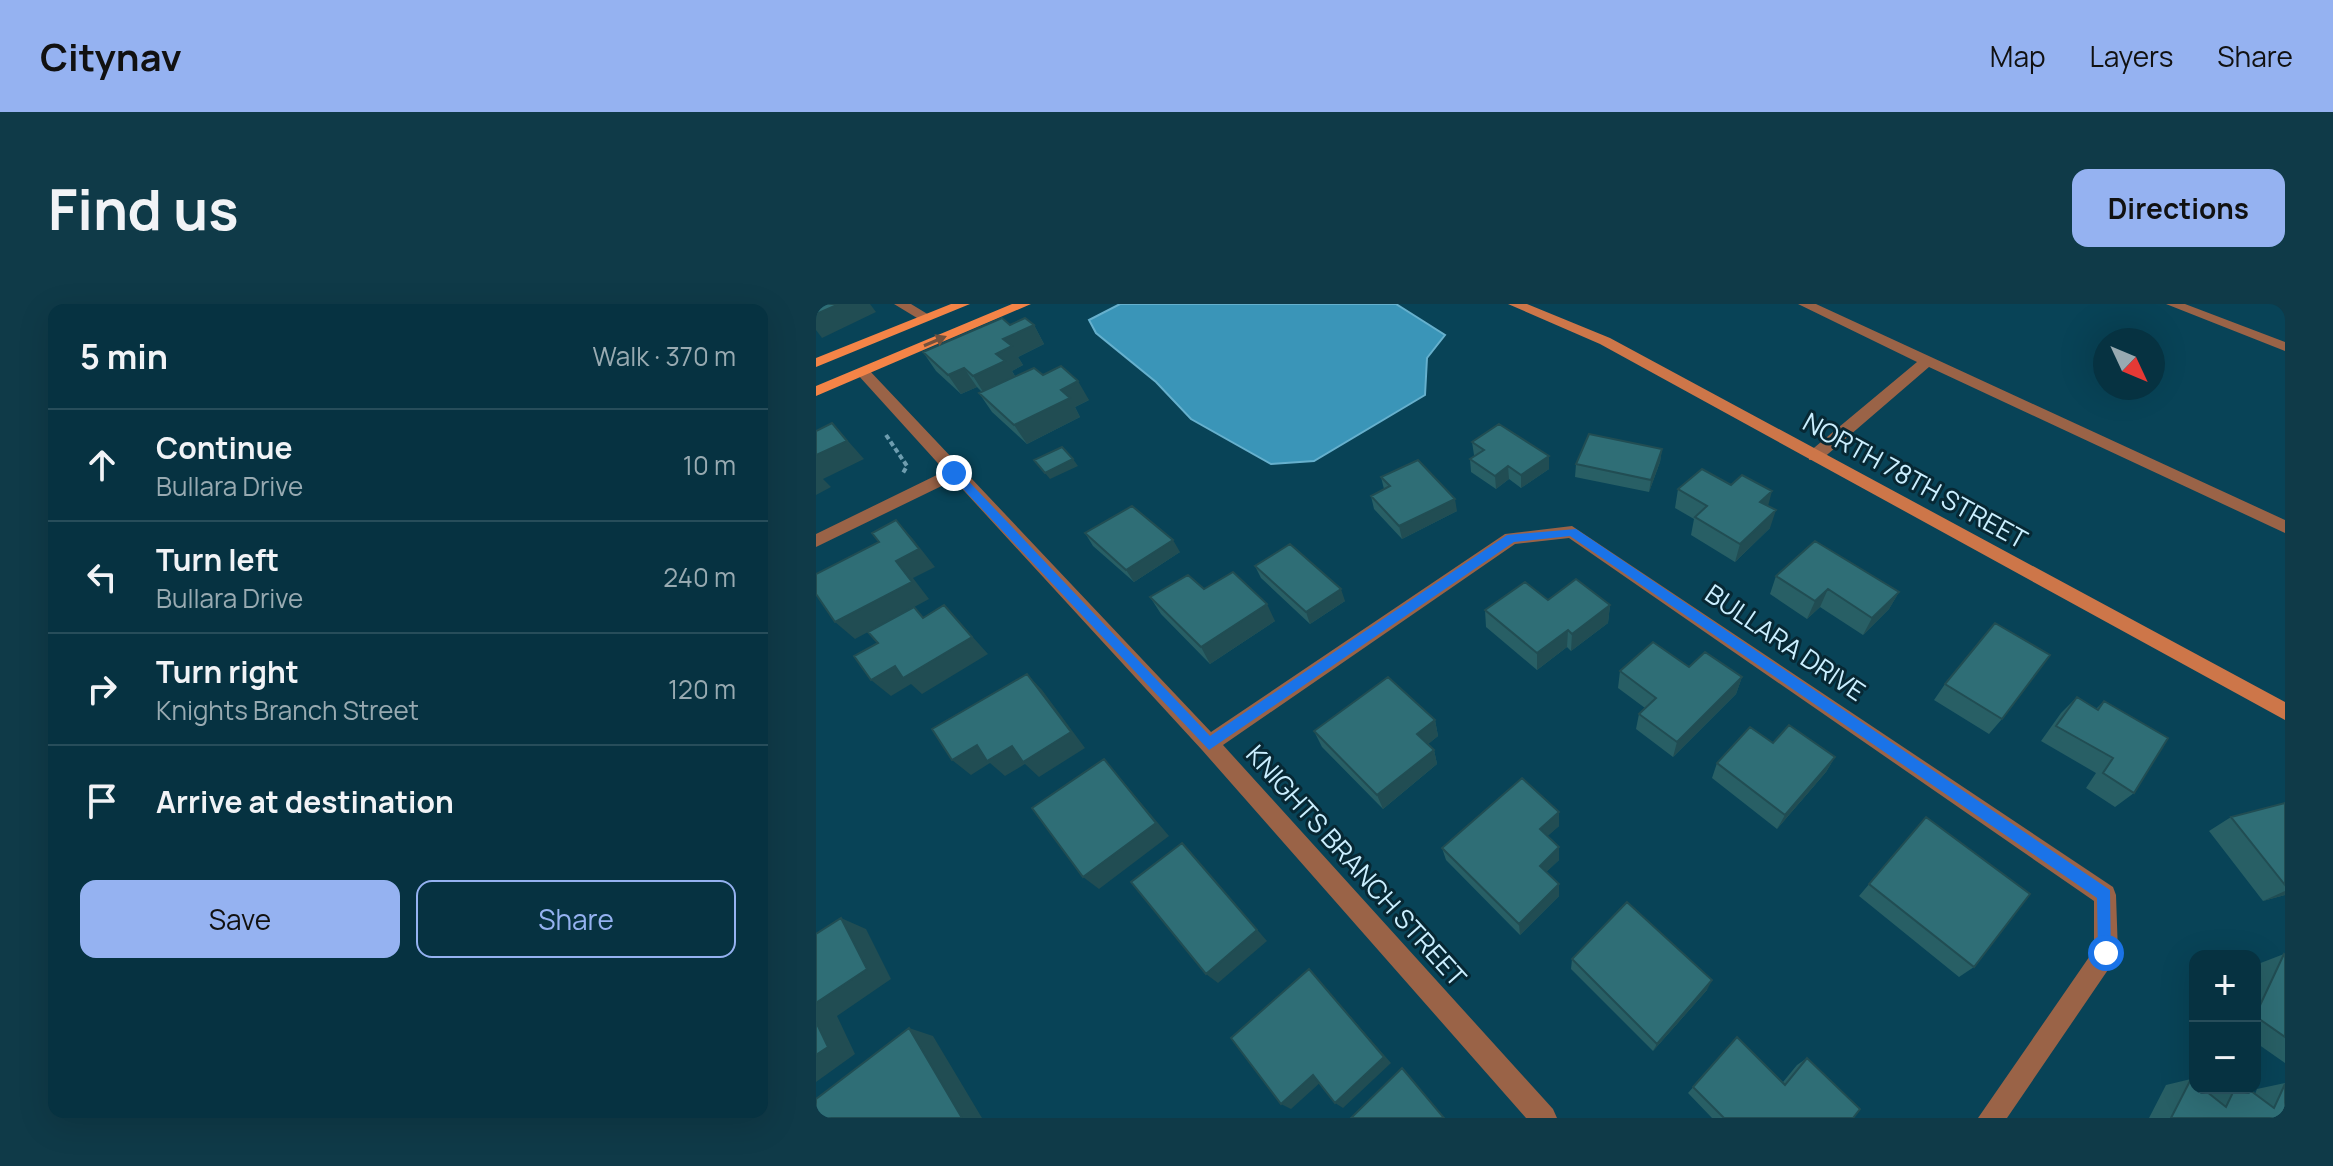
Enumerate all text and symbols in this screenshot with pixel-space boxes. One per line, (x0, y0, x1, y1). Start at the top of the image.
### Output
text: Citynav (40, 30, 182, 82)
text: Map (1990, 37, 2046, 75)
text: Layers (2090, 37, 2173, 75)
text: Share (2217, 37, 2293, 75)
button: Directions (2072, 169, 2285, 247)
text: Find us (48, 170, 239, 247)
north arrow (2093, 328, 2165, 400)
text: 5 min (80, 333, 168, 379)
one-way arrow (923, 335, 947, 348)
text: Walk · 370 m (593, 338, 736, 374)
street label: NORTH 78TH STREET (1797, 403, 2035, 557)
text: Continue (156, 427, 292, 468)
icon: ahead (80, 443, 124, 487)
text: 10 m (683, 447, 736, 483)
route end (936, 455, 972, 491)
text: Bullara Drive (156, 468, 303, 504)
text: Turn left (156, 539, 279, 580)
icon: left (80, 555, 124, 599)
text: 240 m (663, 559, 736, 595)
street label: BULLARA DRIVE (1699, 575, 1873, 709)
text: Bullara Drive (156, 580, 303, 616)
text: Turn right (156, 651, 299, 692)
icon: right (80, 667, 124, 711)
text: 120 m (668, 671, 736, 707)
text: Knights Branch Street (156, 692, 419, 728)
street label: KNIGHTS BRANCH STREET (1238, 737, 1475, 994)
icon: arrive (80, 779, 124, 823)
text: Arrive at destination (156, 781, 454, 822)
button: Save (80, 880, 400, 958)
button: Share (416, 880, 736, 958)
route start (2088, 935, 2124, 971)
map controls (2189, 950, 2261, 1094)
button: + (2189, 950, 2261, 1022)
button: − (2189, 1022, 2261, 1094)

